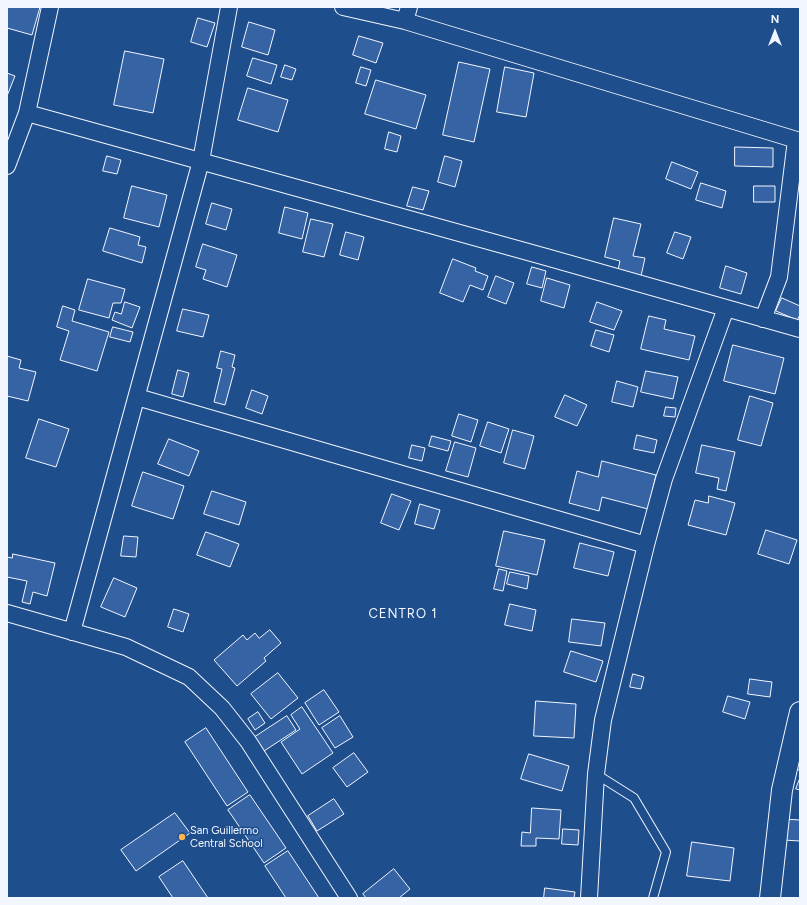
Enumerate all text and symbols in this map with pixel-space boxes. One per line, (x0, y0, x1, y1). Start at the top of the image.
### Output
north arrow (755, 12, 795, 52)
text: N (771, 13, 779, 26)
district label: CENTRO 1 (368, 606, 438, 622)
place label: San Guillermo Central School (190, 824, 263, 850)
marker: San Guillermo Central School (177, 832, 187, 842)

